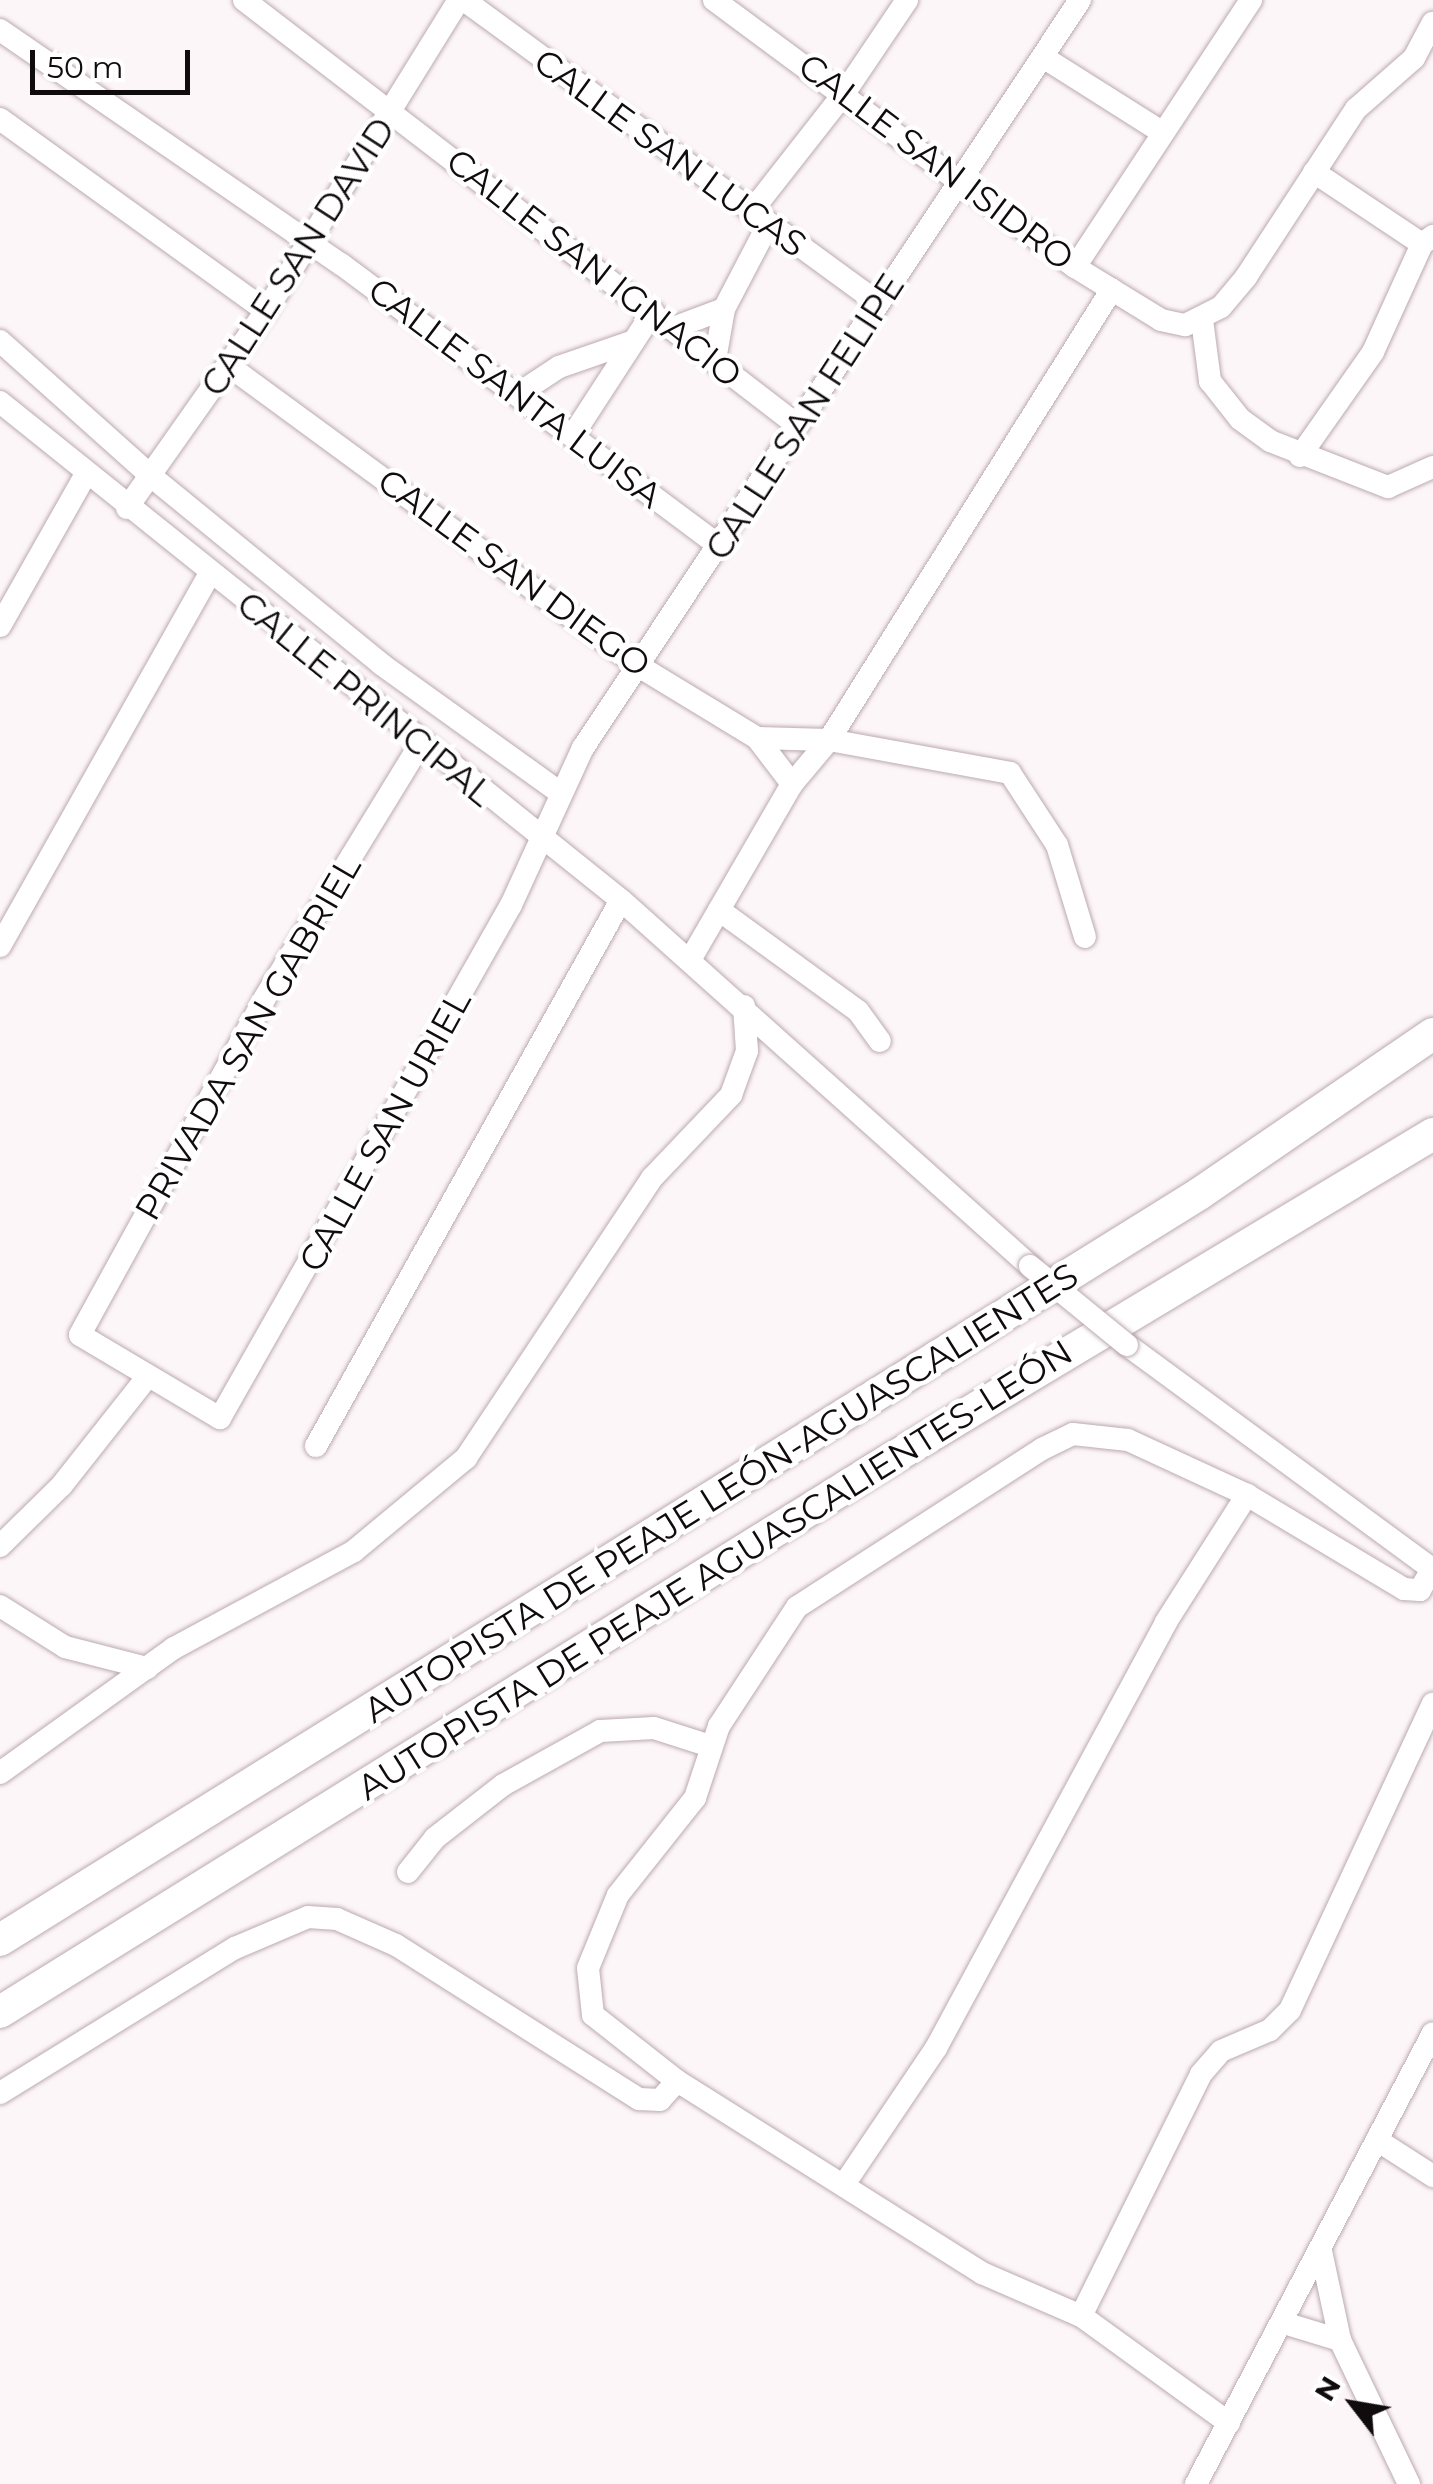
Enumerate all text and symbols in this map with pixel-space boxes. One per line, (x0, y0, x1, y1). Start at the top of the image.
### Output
scale bar (35, 30, 195, 92)
street label: CALLE SAN LUCAS (526, 40, 814, 266)
street label: CALLE SAN ISIDRO (790, 45, 1082, 279)
text: 50 m (47, 49, 124, 86)
street label: CALLE SAN DAVID (192, 110, 404, 404)
street label: CALLE SAN IGNACIO (438, 140, 750, 396)
street label: CALLE SAN FELIPE (697, 266, 913, 568)
street label: CALLE SANTA LUISA (360, 269, 670, 517)
street label: CALLE SAN DIEGO (370, 460, 658, 686)
street label: CALLE PRINCIPAL (229, 583, 501, 815)
street label: PRIVADA SAN GABRIEL (126, 848, 370, 1228)
street label: CALLE SAN URIEL (290, 983, 480, 1279)
street label: AUTOPISTA DE PEAJE LEÓN-AGUASCALIENTES (356, 1254, 1086, 1732)
street label: AUTOPISTA DE PEAJE AGUASCALIENTES-LEÓN (350, 1331, 1080, 1809)
north arrow (1303, 2354, 1403, 2454)
text: N (1307, 2370, 1348, 2407)

